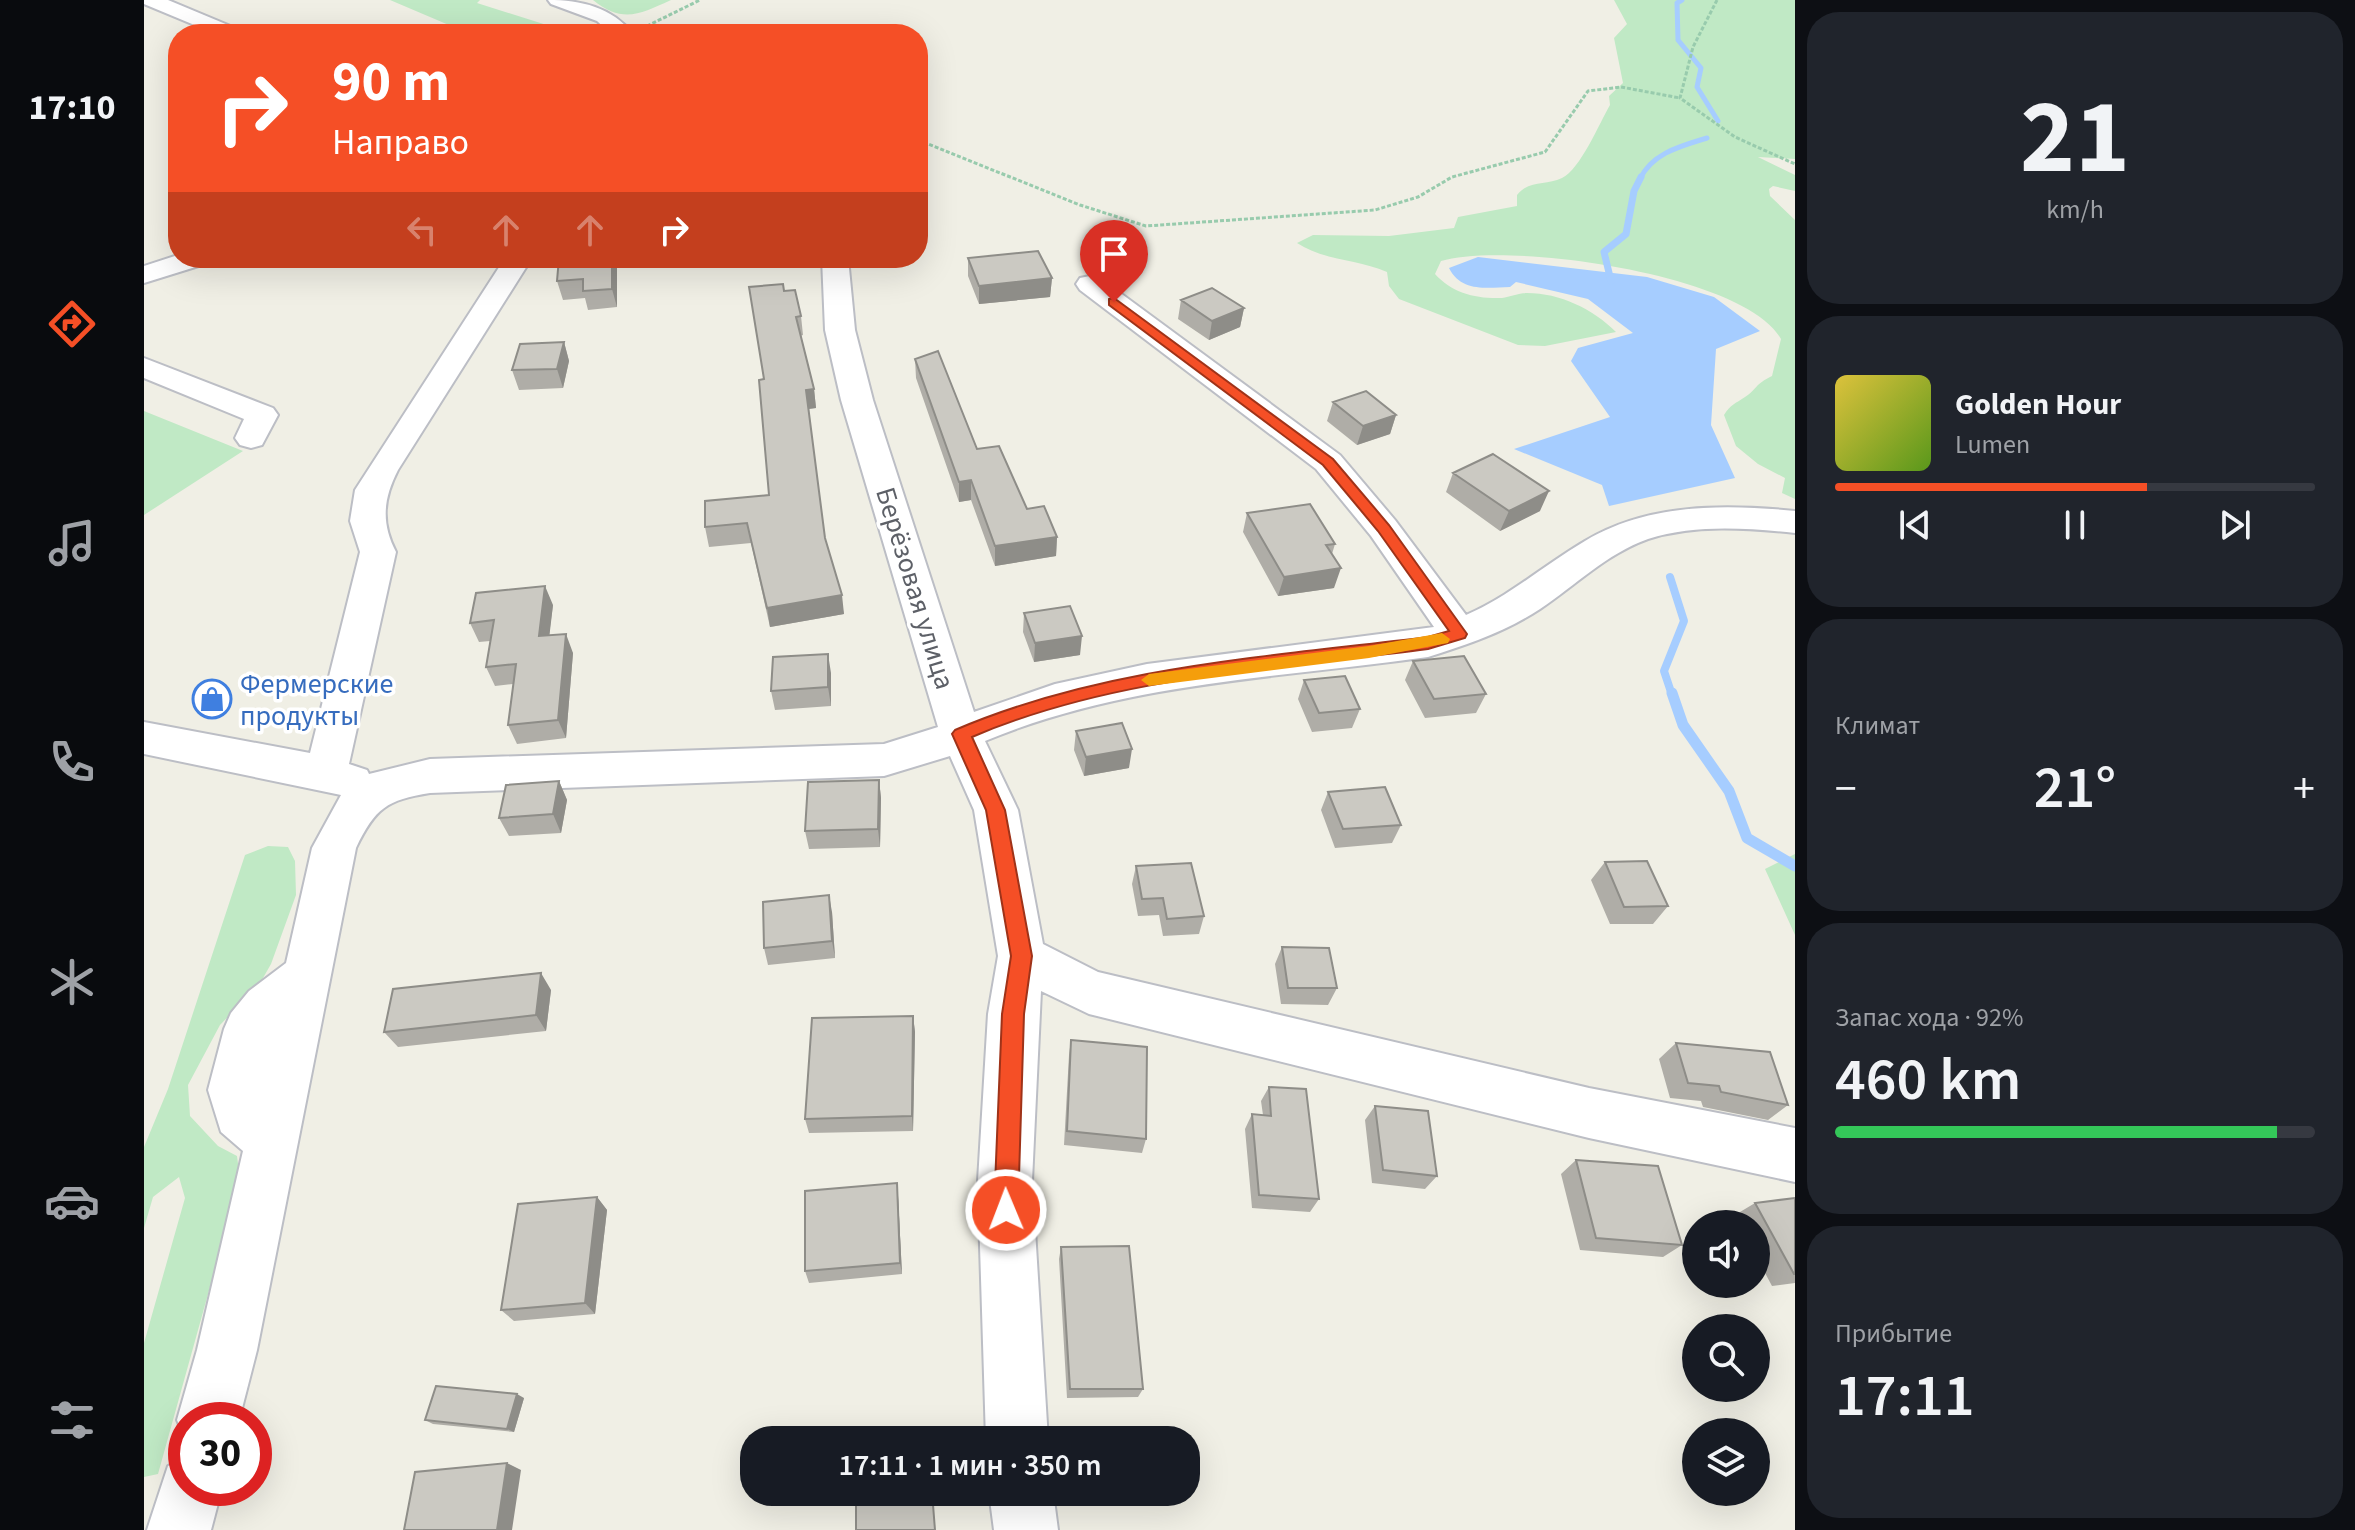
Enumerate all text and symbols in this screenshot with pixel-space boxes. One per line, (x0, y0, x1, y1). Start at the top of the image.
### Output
text: 90 m (332, 43, 450, 122)
icon: right (200, 56, 304, 160)
text: 21 (2020, 65, 2130, 213)
text: 17:10 (29, 82, 115, 133)
text: Направо (332, 117, 469, 168)
text: km/h (2046, 191, 2104, 228)
icon: left (400, 208, 444, 252)
icon: ahead (484, 208, 528, 252)
icon: ahead (568, 208, 612, 252)
icon: right (652, 208, 696, 252)
pin (1080, 220, 1148, 302)
icon: arrive (1092, 232, 1136, 276)
icon: directions (44, 296, 100, 352)
text: Golden Hour (1955, 383, 2121, 426)
text: Lumen (1955, 426, 2030, 463)
street label: Берёзовая улица (865, 482, 965, 694)
icon: previous (1893, 503, 1937, 547)
icon: pause (2053, 503, 2097, 547)
icon: next (2213, 503, 2257, 547)
icon: music (44, 515, 100, 571)
place label: Фермерские продукты (240, 664, 393, 736)
shop icon: Фермерские продукты (191, 678, 233, 720)
text: Климат (1835, 707, 1920, 744)
icon: phone (44, 734, 100, 790)
text: 21° (2034, 746, 2116, 831)
text: − (1835, 758, 1857, 821)
text: + (2293, 758, 2315, 821)
icon: climate (44, 954, 100, 1010)
text: Запас хода · 92% (1835, 999, 2023, 1036)
text: 460 km (1835, 1038, 2021, 1123)
position arrow (964, 1168, 1048, 1252)
icon: car (44, 1173, 100, 1229)
map controls (1682, 1210, 1770, 1506)
button: sound (1682, 1210, 1770, 1298)
button: search (1682, 1314, 1770, 1402)
text: Прибытие (1835, 1315, 1952, 1352)
text: 17:11 (1835, 1354, 1975, 1439)
icon: filters (44, 1392, 100, 1448)
speed limit sign: 30 (168, 1402, 272, 1506)
button: layers (1682, 1418, 1770, 1506)
text: 17:11 · 1 мин · 350 m (839, 1444, 1101, 1487)

